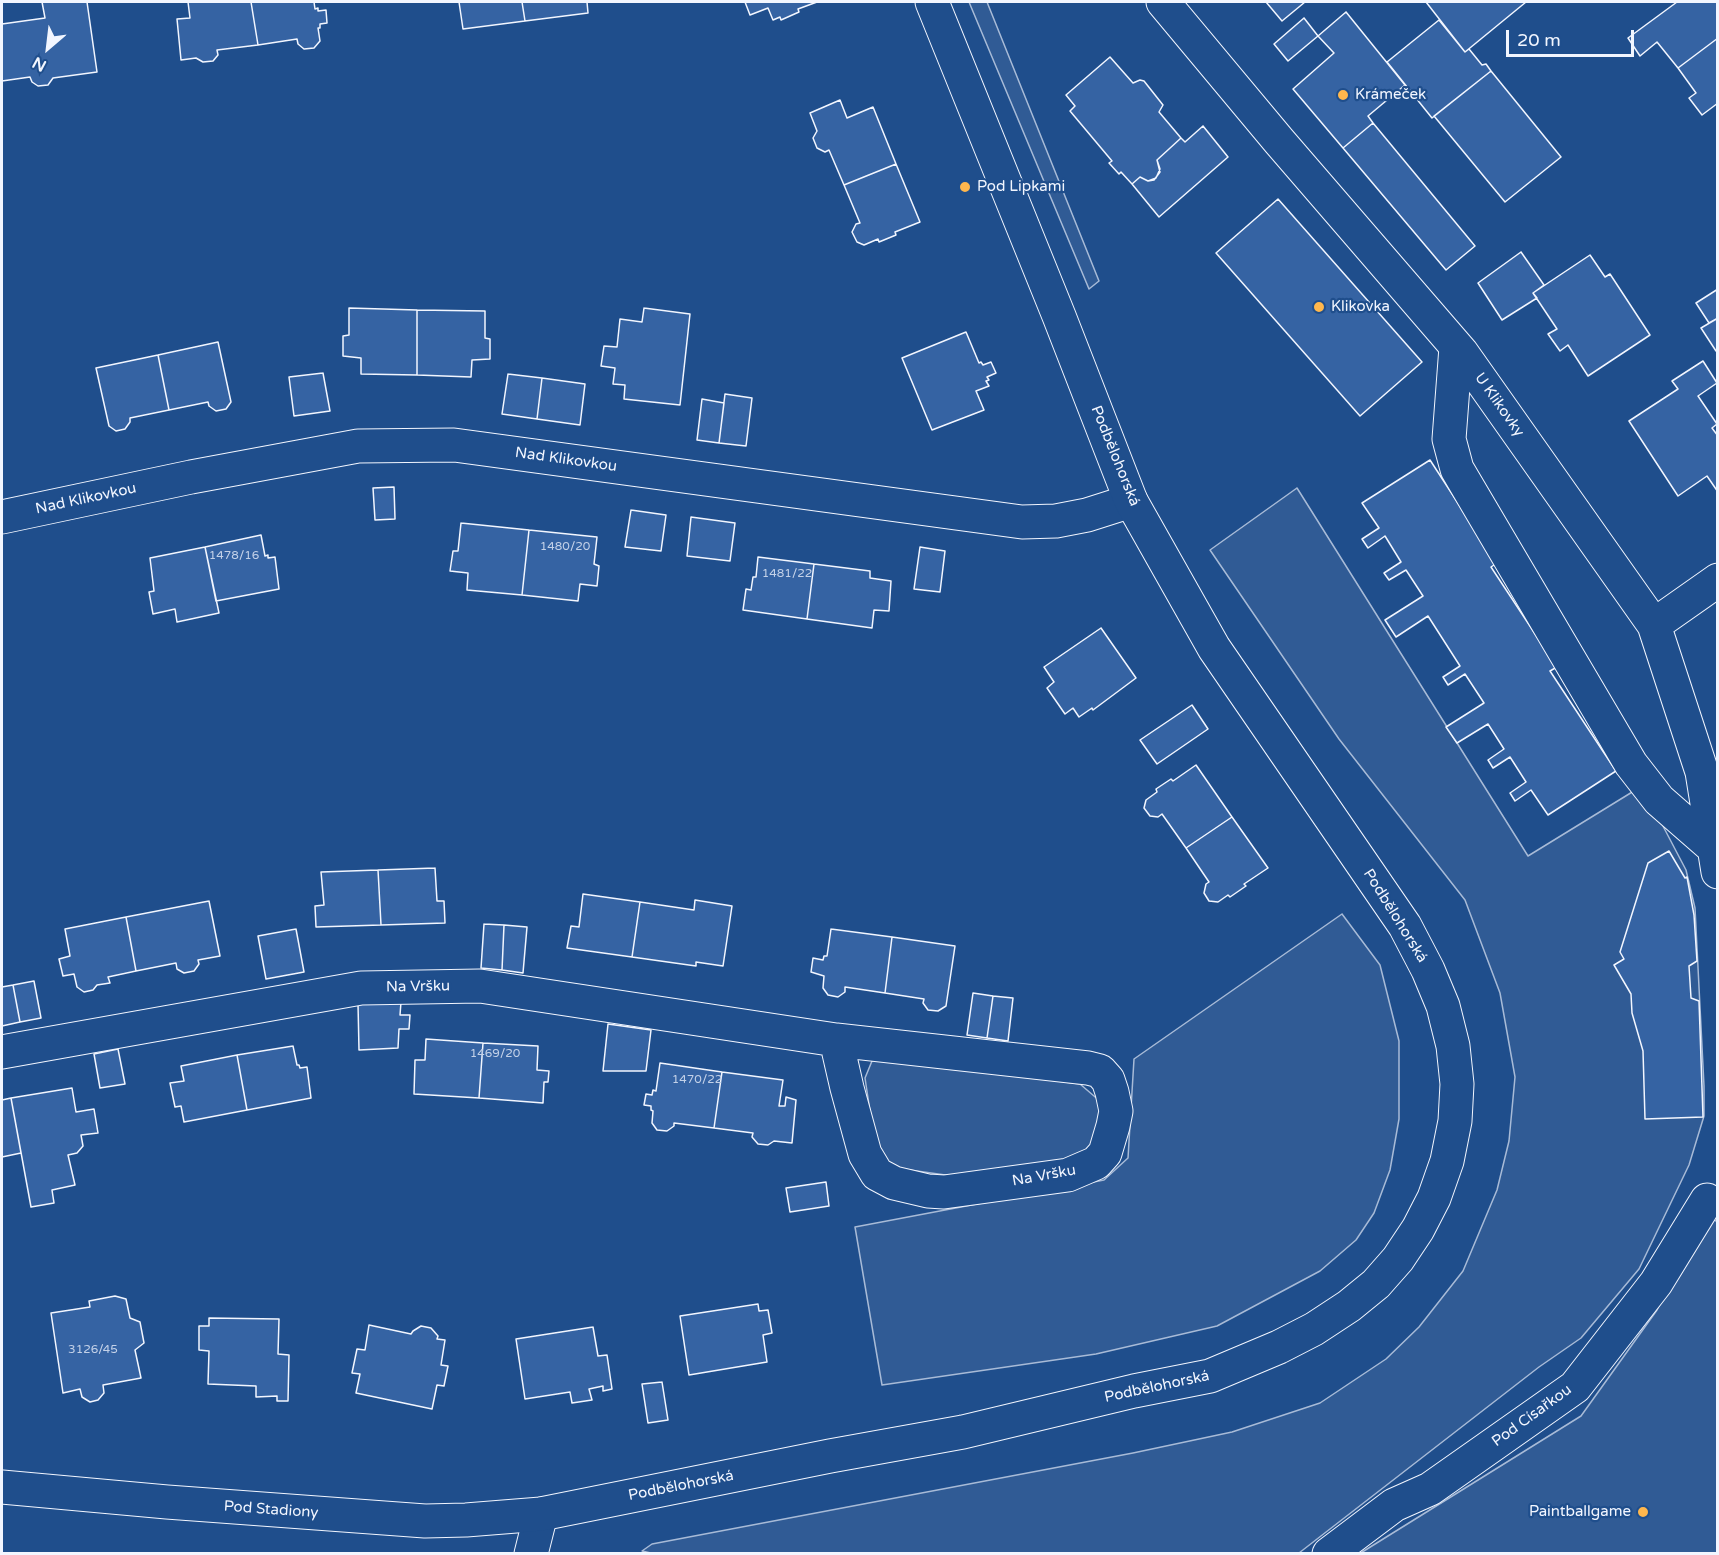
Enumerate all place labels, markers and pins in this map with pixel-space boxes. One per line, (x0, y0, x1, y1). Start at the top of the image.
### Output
place label: Krámeček (1355, 86, 1426, 104)
marker: Krámeček (1336, 88, 1350, 102)
place label: Pod Lipkami (977, 178, 1065, 196)
marker: Pod Lipkami (958, 180, 972, 194)
place label: Klikovka (1331, 298, 1390, 316)
marker: Klikovka (1312, 300, 1326, 314)
place label: Paintballgame (1529, 1503, 1631, 1521)
marker: Paintballgame (1636, 1505, 1650, 1519)

